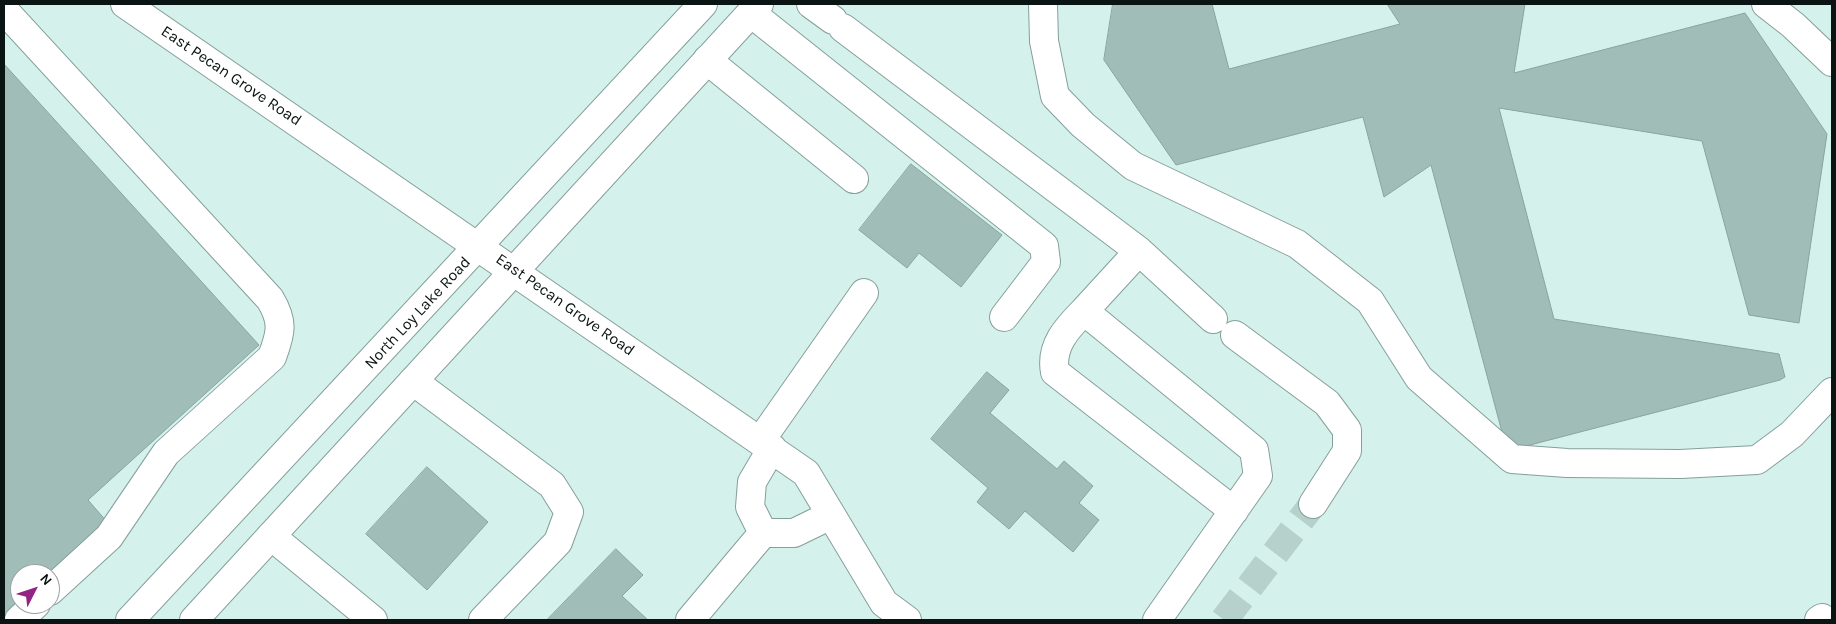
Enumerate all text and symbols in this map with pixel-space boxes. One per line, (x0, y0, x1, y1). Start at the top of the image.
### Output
street label: East Pecan Grove Road (157, 22, 305, 130)
street label: East Pecan Grove Road (492, 250, 638, 360)
street label: North Loy Lake Road (361, 253, 475, 373)
north arrow (10, 564, 60, 614)
text: N (36, 570, 56, 589)

